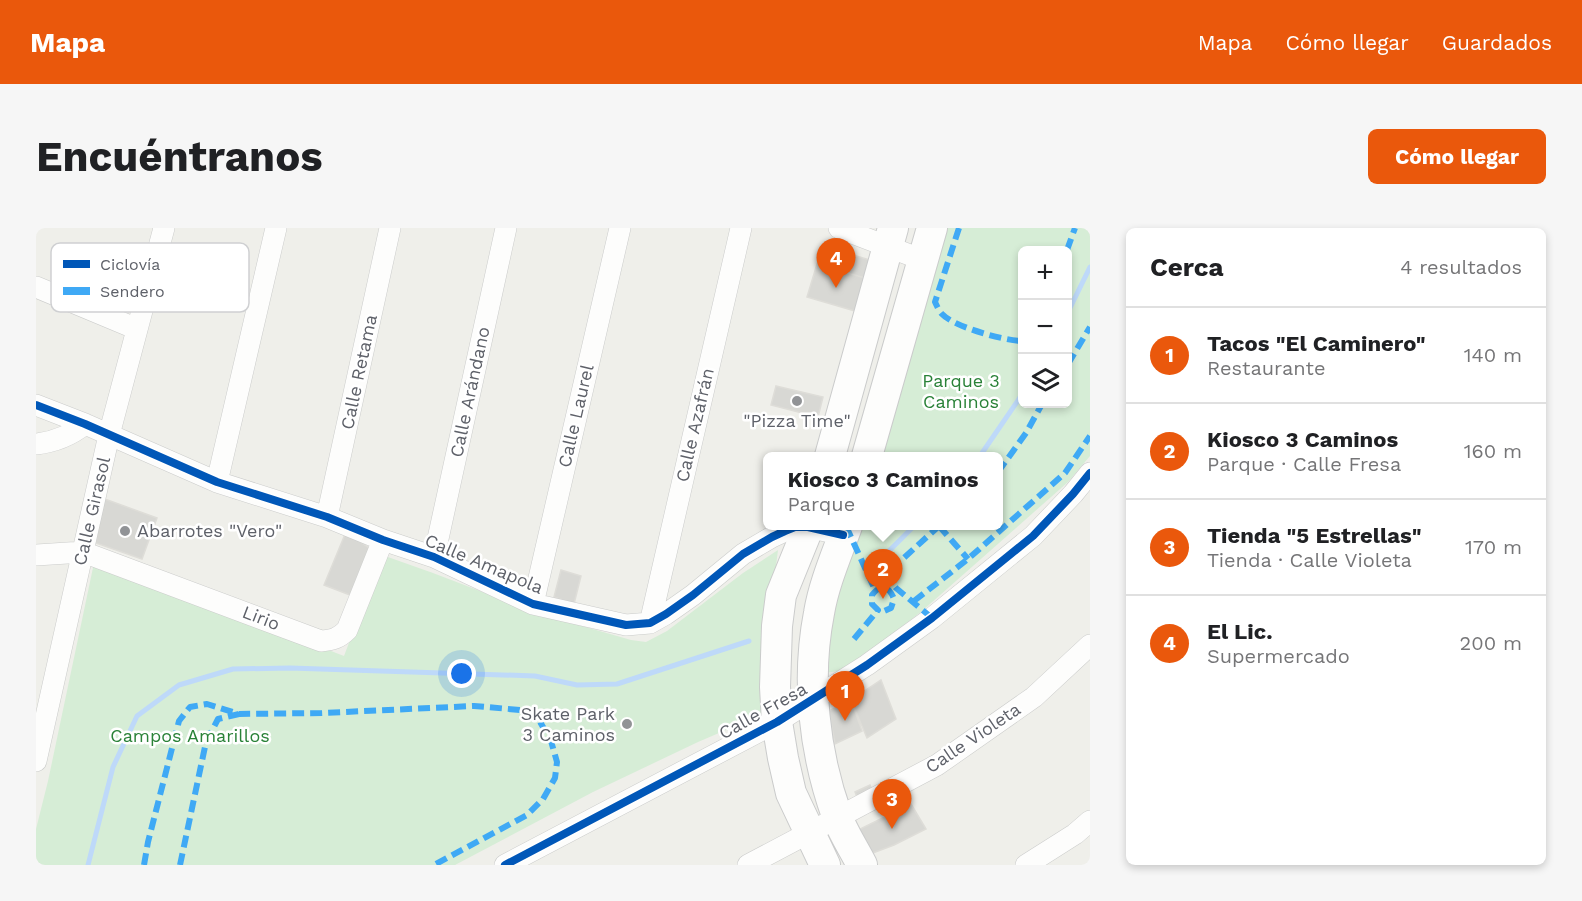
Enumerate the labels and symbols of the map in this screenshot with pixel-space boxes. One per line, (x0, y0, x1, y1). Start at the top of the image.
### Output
pin: 4 (816, 238, 856, 288)
legend (51, 243, 249, 312)
text: Ciclovía (100, 255, 160, 274)
text: Sendero (100, 282, 165, 301)
street label: Calle Retama (336, 313, 381, 431)
street label: Calle Arándano (445, 325, 494, 459)
street label: Calle Laurel (553, 362, 598, 469)
street label: Calle Azafrán (671, 366, 718, 484)
park label: Parque 3 Caminos (922, 370, 1000, 412)
marker: "Pizza Time" (790, 394, 804, 408)
place label: "Pizza Time" (743, 410, 851, 431)
street label: Calle Girasol (69, 454, 114, 567)
place label: Abarrotes "Vero" (137, 520, 282, 541)
marker: Abarrotes "Vero" (118, 524, 132, 538)
street label: Calle Amapola (422, 529, 546, 598)
pin: 2 (864, 550, 902, 599)
street label: Lirio (239, 601, 283, 634)
your location (447, 659, 476, 688)
pin: 1 (826, 672, 864, 721)
street label: Calle Fresa (715, 678, 810, 743)
street label: Calle Violeta (921, 698, 1024, 777)
place label: Skate Park 3 Caminos (521, 703, 615, 745)
marker: Skate Park 3 Caminos (620, 717, 634, 731)
park label: Campos Amarillos (110, 725, 270, 746)
pin: 3 (872, 780, 912, 829)

